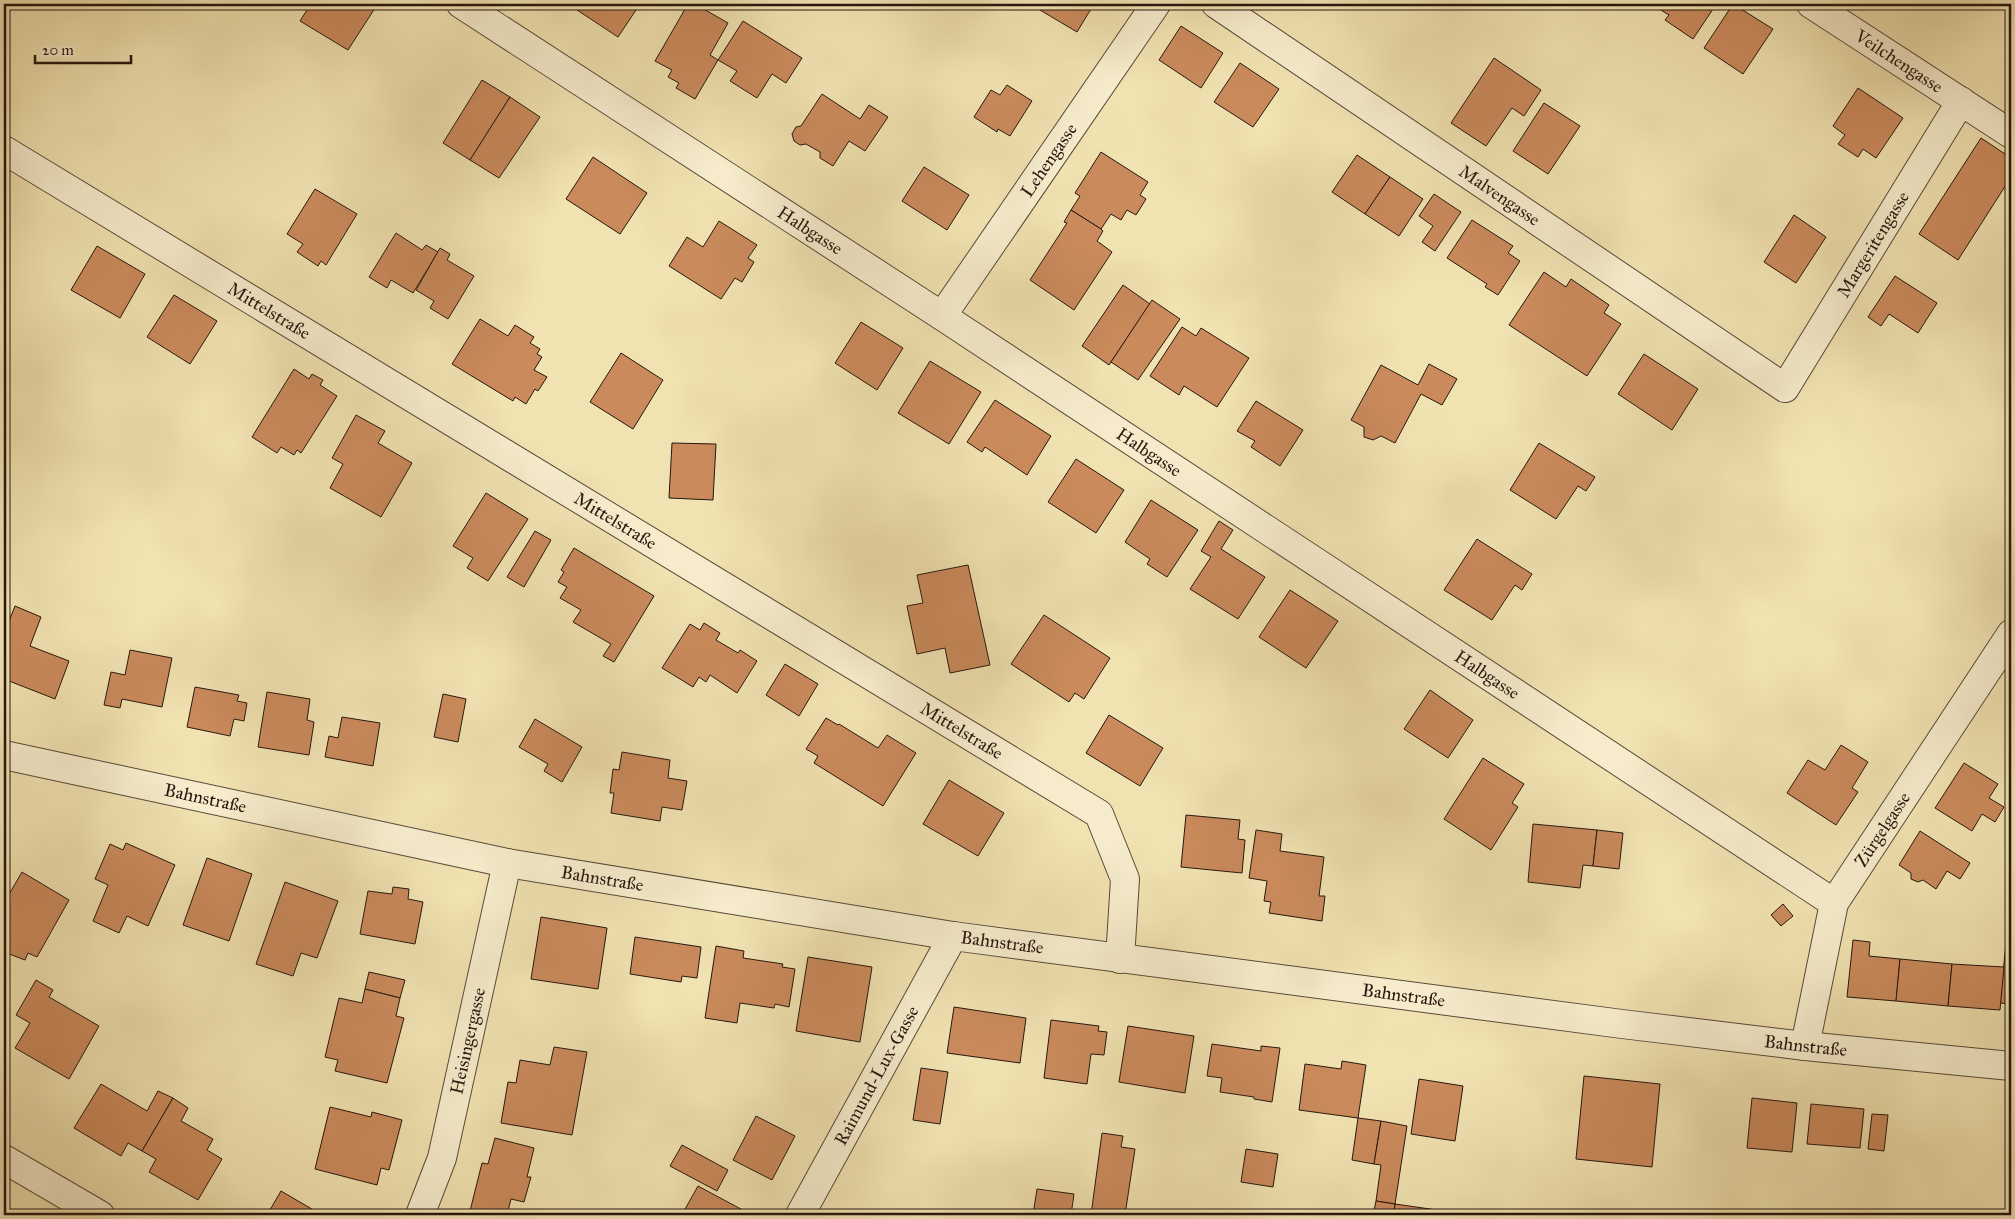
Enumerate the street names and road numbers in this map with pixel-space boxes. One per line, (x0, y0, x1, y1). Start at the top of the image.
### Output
street label: Veilchengasse (1850, 24, 1947, 98)
street label: Lehengasse (1016, 119, 1082, 201)
street label: Malvengasse (1455, 160, 1544, 230)
street label: Margeritengasse (1832, 187, 1914, 302)
street label: Halbgasse (773, 201, 847, 260)
street label: Mittelstraße (224, 277, 314, 344)
street label: Halbgasse (1112, 423, 1186, 482)
street label: Mittelstraße (570, 487, 661, 554)
street label: Halbgasse (1450, 645, 1524, 704)
street label: Mittelstraße (916, 697, 1007, 764)
street label: Bahnstraße (162, 779, 249, 818)
street label: Zürgelgasse (1850, 788, 1915, 871)
street label: Bahnstraße (559, 861, 645, 896)
street label: Bahnstraße (959, 926, 1045, 959)
street label: Bahnstraße (1361, 979, 1447, 1012)
street label: Heisingergasse (445, 986, 490, 1096)
street label: Raimund-Lux-Gasse (829, 1002, 924, 1149)
street label: Bahnstraße (1763, 1030, 1848, 1061)

